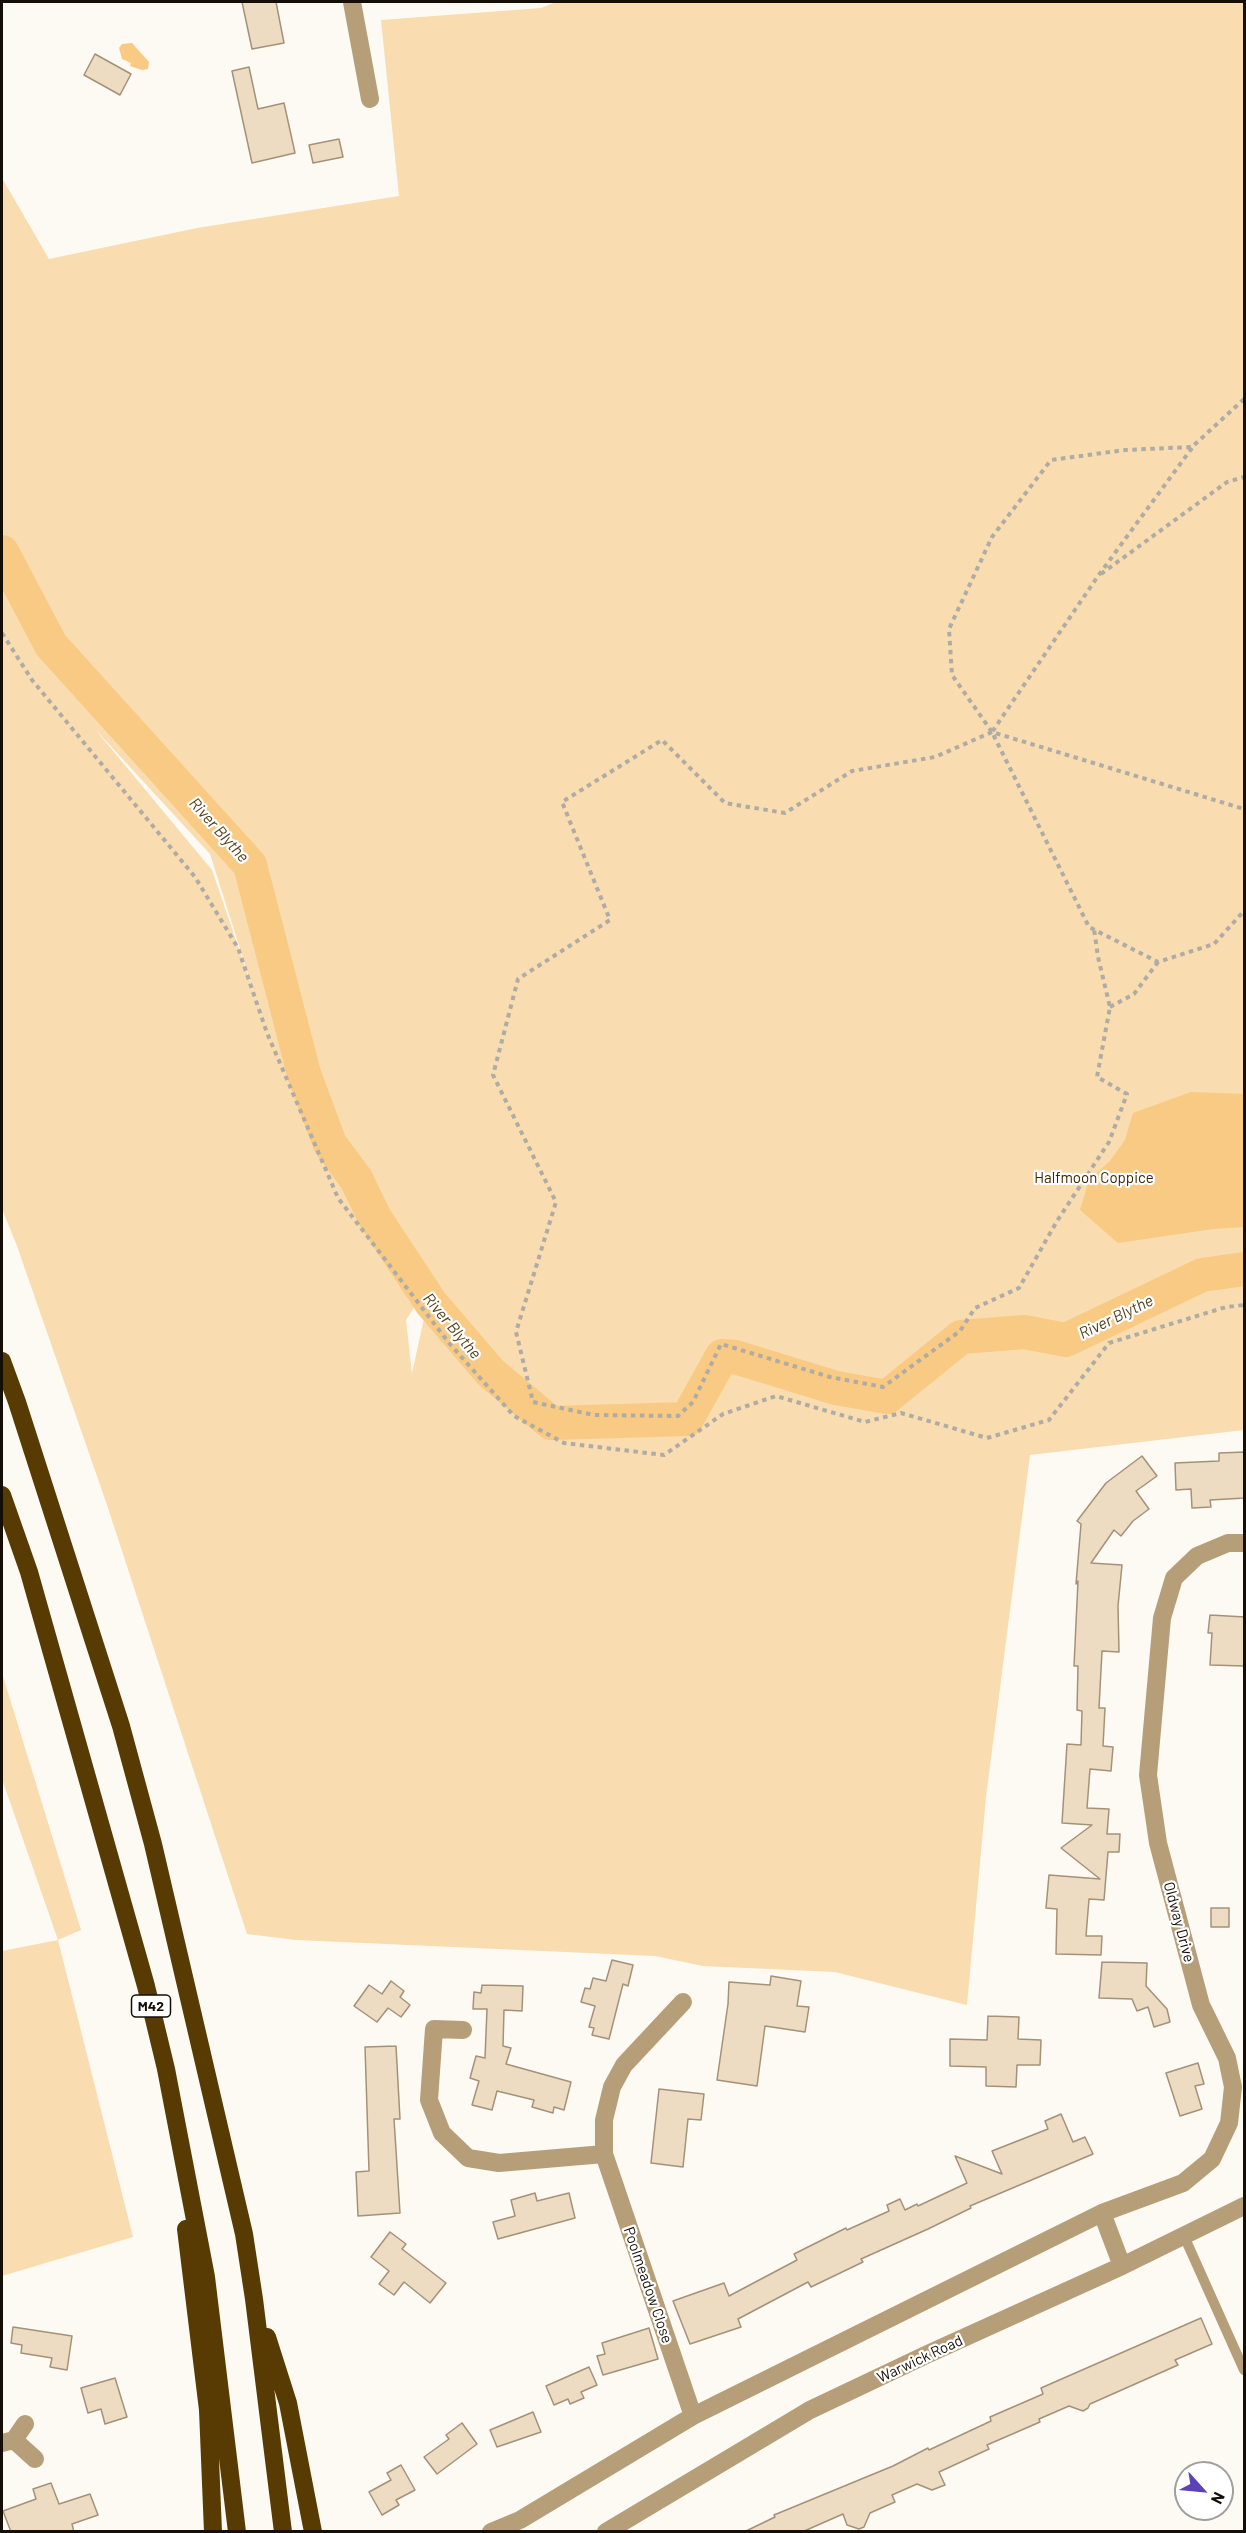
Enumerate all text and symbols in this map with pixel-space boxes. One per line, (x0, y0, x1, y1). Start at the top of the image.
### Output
water label: River Blythe (185, 794, 253, 866)
park label: Halfmoon Coppice (1034, 1169, 1154, 1187)
water label: River Blythe (419, 1289, 485, 1363)
water label: River Blythe (1076, 1291, 1156, 1343)
street label: Oldway Drive (1160, 1880, 1198, 1964)
road number: M42 (132, 1995, 170, 2017)
street label: Poolmeadow Close (620, 2224, 676, 2346)
street label: Warwick Road (874, 2331, 966, 2387)
north arrow (1174, 2461, 1234, 2521)
text: N (1208, 2489, 1230, 2508)

